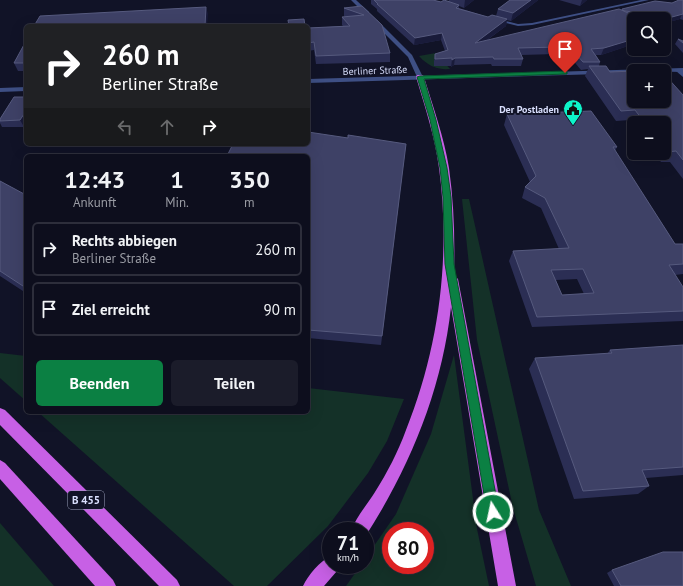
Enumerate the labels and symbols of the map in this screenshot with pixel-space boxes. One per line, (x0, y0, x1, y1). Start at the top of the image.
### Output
pin (548, 32, 582, 73)
street label: Berliner Straße (343, 63, 408, 78)
public building icon: Der Postladen (562, 98, 584, 126)
place label: Der Postladen (499, 103, 559, 116)
road number: B 455 (68, 491, 104, 509)
position arrow (472, 491, 514, 533)
speed limit sign: 80 (382, 522, 434, 574)

